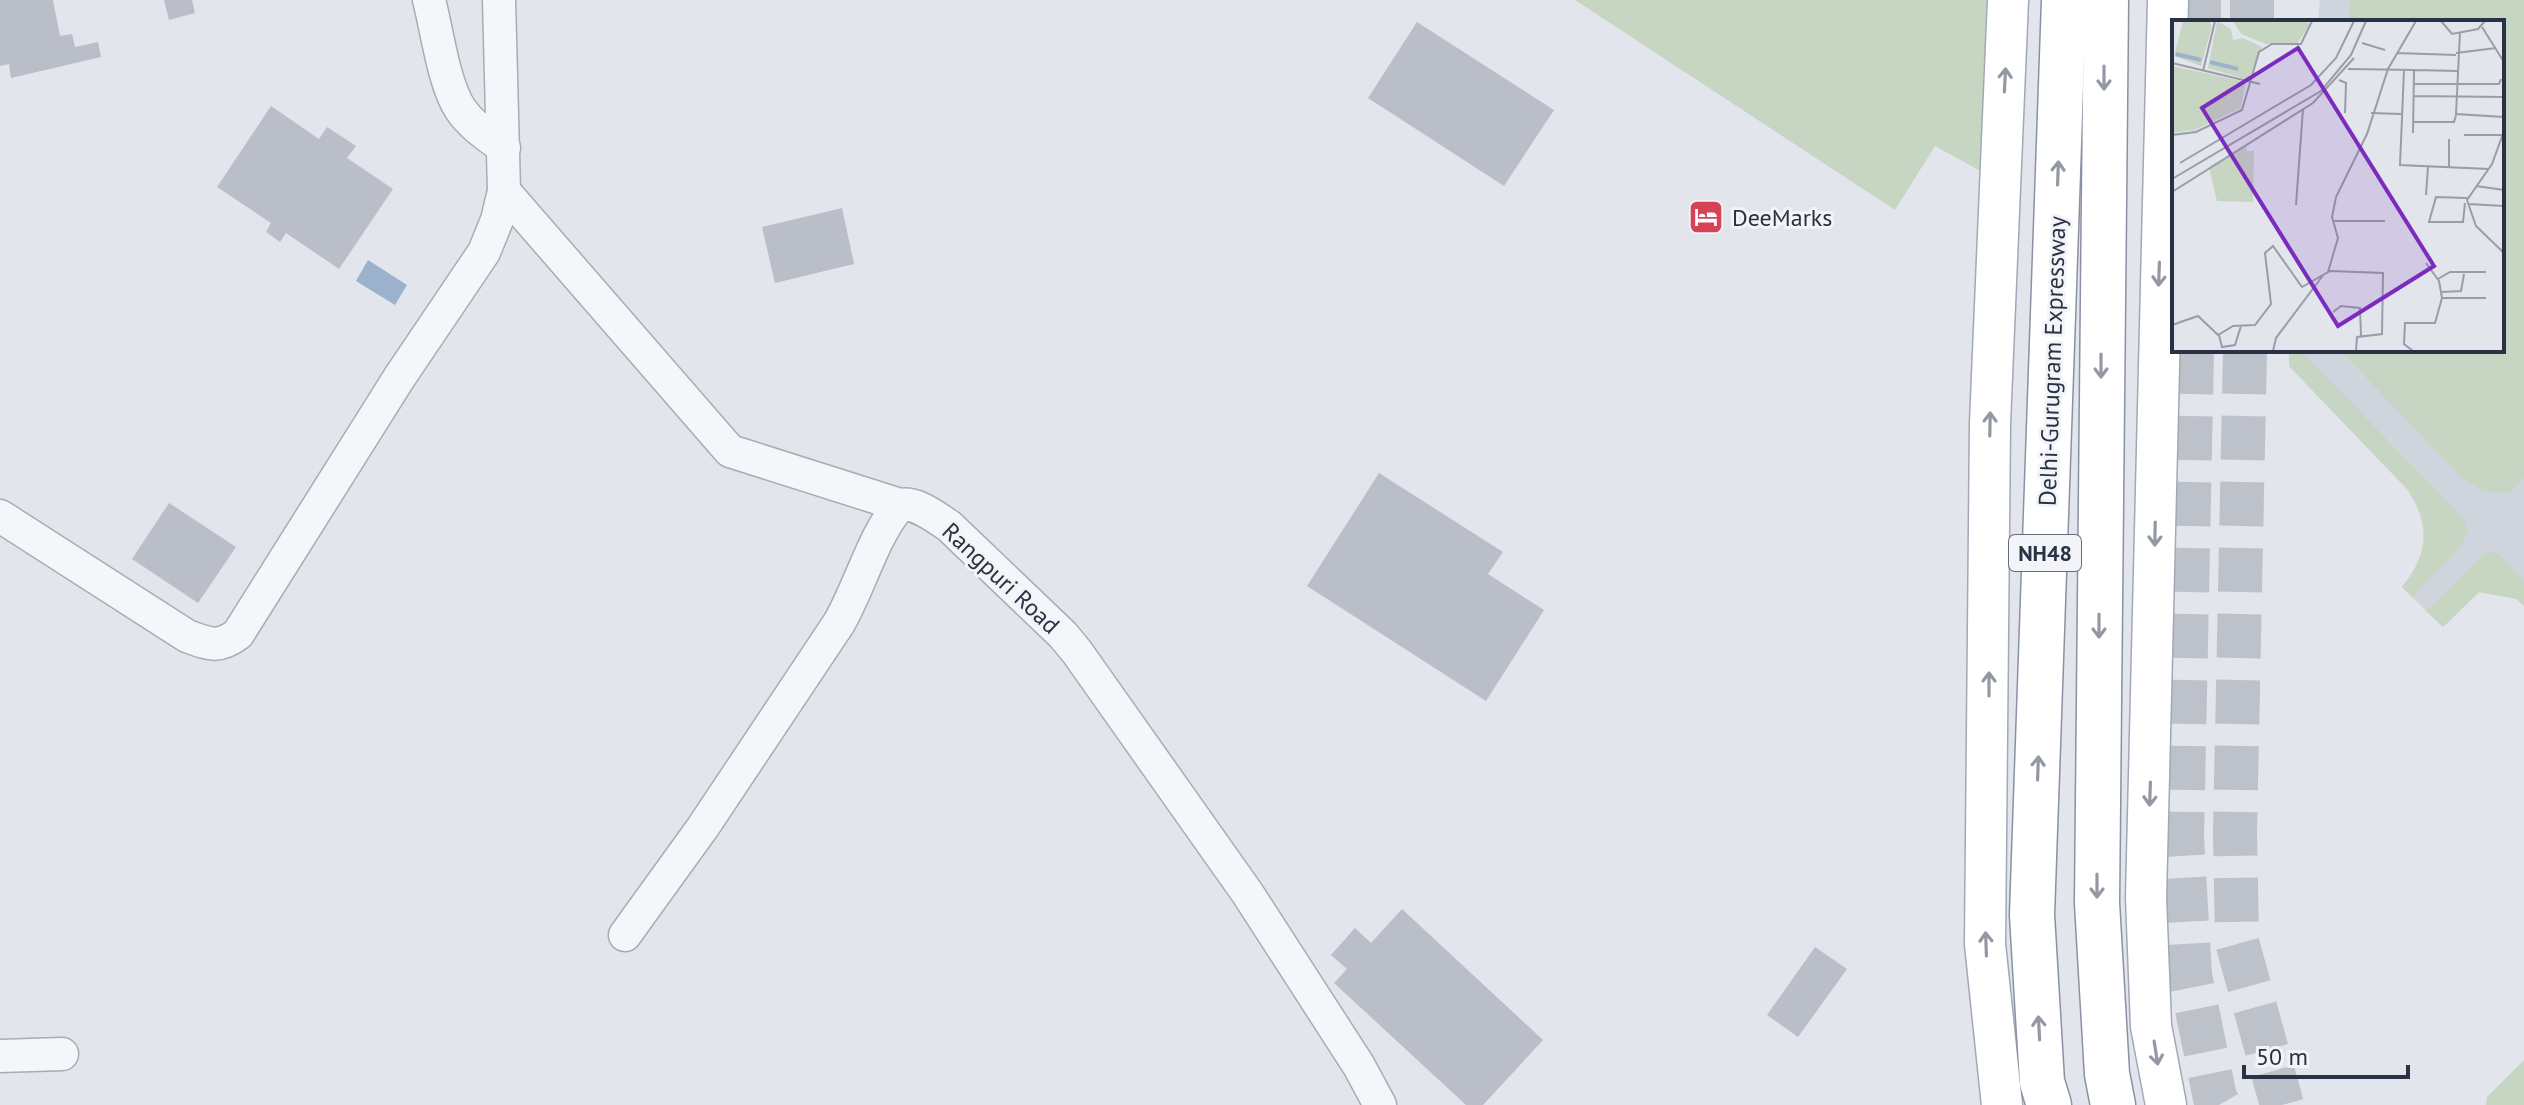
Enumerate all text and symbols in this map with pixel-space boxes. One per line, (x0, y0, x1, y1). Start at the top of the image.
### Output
inset map (2172, 20, 2504, 352)
one-way arrow (2096, 64, 2112, 91)
one-way arrow (1998, 67, 2013, 94)
one-way arrow (2051, 160, 2066, 187)
hotel icon: DeeMarks (1687, 198, 1725, 236)
place label: DeeMarks (1732, 202, 1832, 233)
street label: Delhi-Gurugram Expressway (2031, 215, 2073, 507)
one-way arrow (2152, 260, 2167, 287)
one-way arrow (2094, 352, 2109, 379)
one-way arrow (1983, 411, 1998, 438)
street label: Rangpuri Road (936, 516, 1066, 640)
one-way arrow (2147, 520, 2162, 547)
road number: NH48 (2009, 535, 2081, 571)
one-way arrow (2091, 612, 2107, 639)
one-way arrow (1981, 671, 1997, 698)
one-way arrow (2030, 755, 2045, 782)
one-way arrow (2142, 780, 2157, 807)
one-way arrow (2089, 872, 2105, 899)
one-way arrow (1978, 931, 1993, 958)
one-way arrow (2031, 1015, 2046, 1042)
scale bar (2244, 1029, 2408, 1079)
one-way arrow (2149, 1040, 2164, 1065)
text: 50 m (2256, 1041, 2308, 1072)

